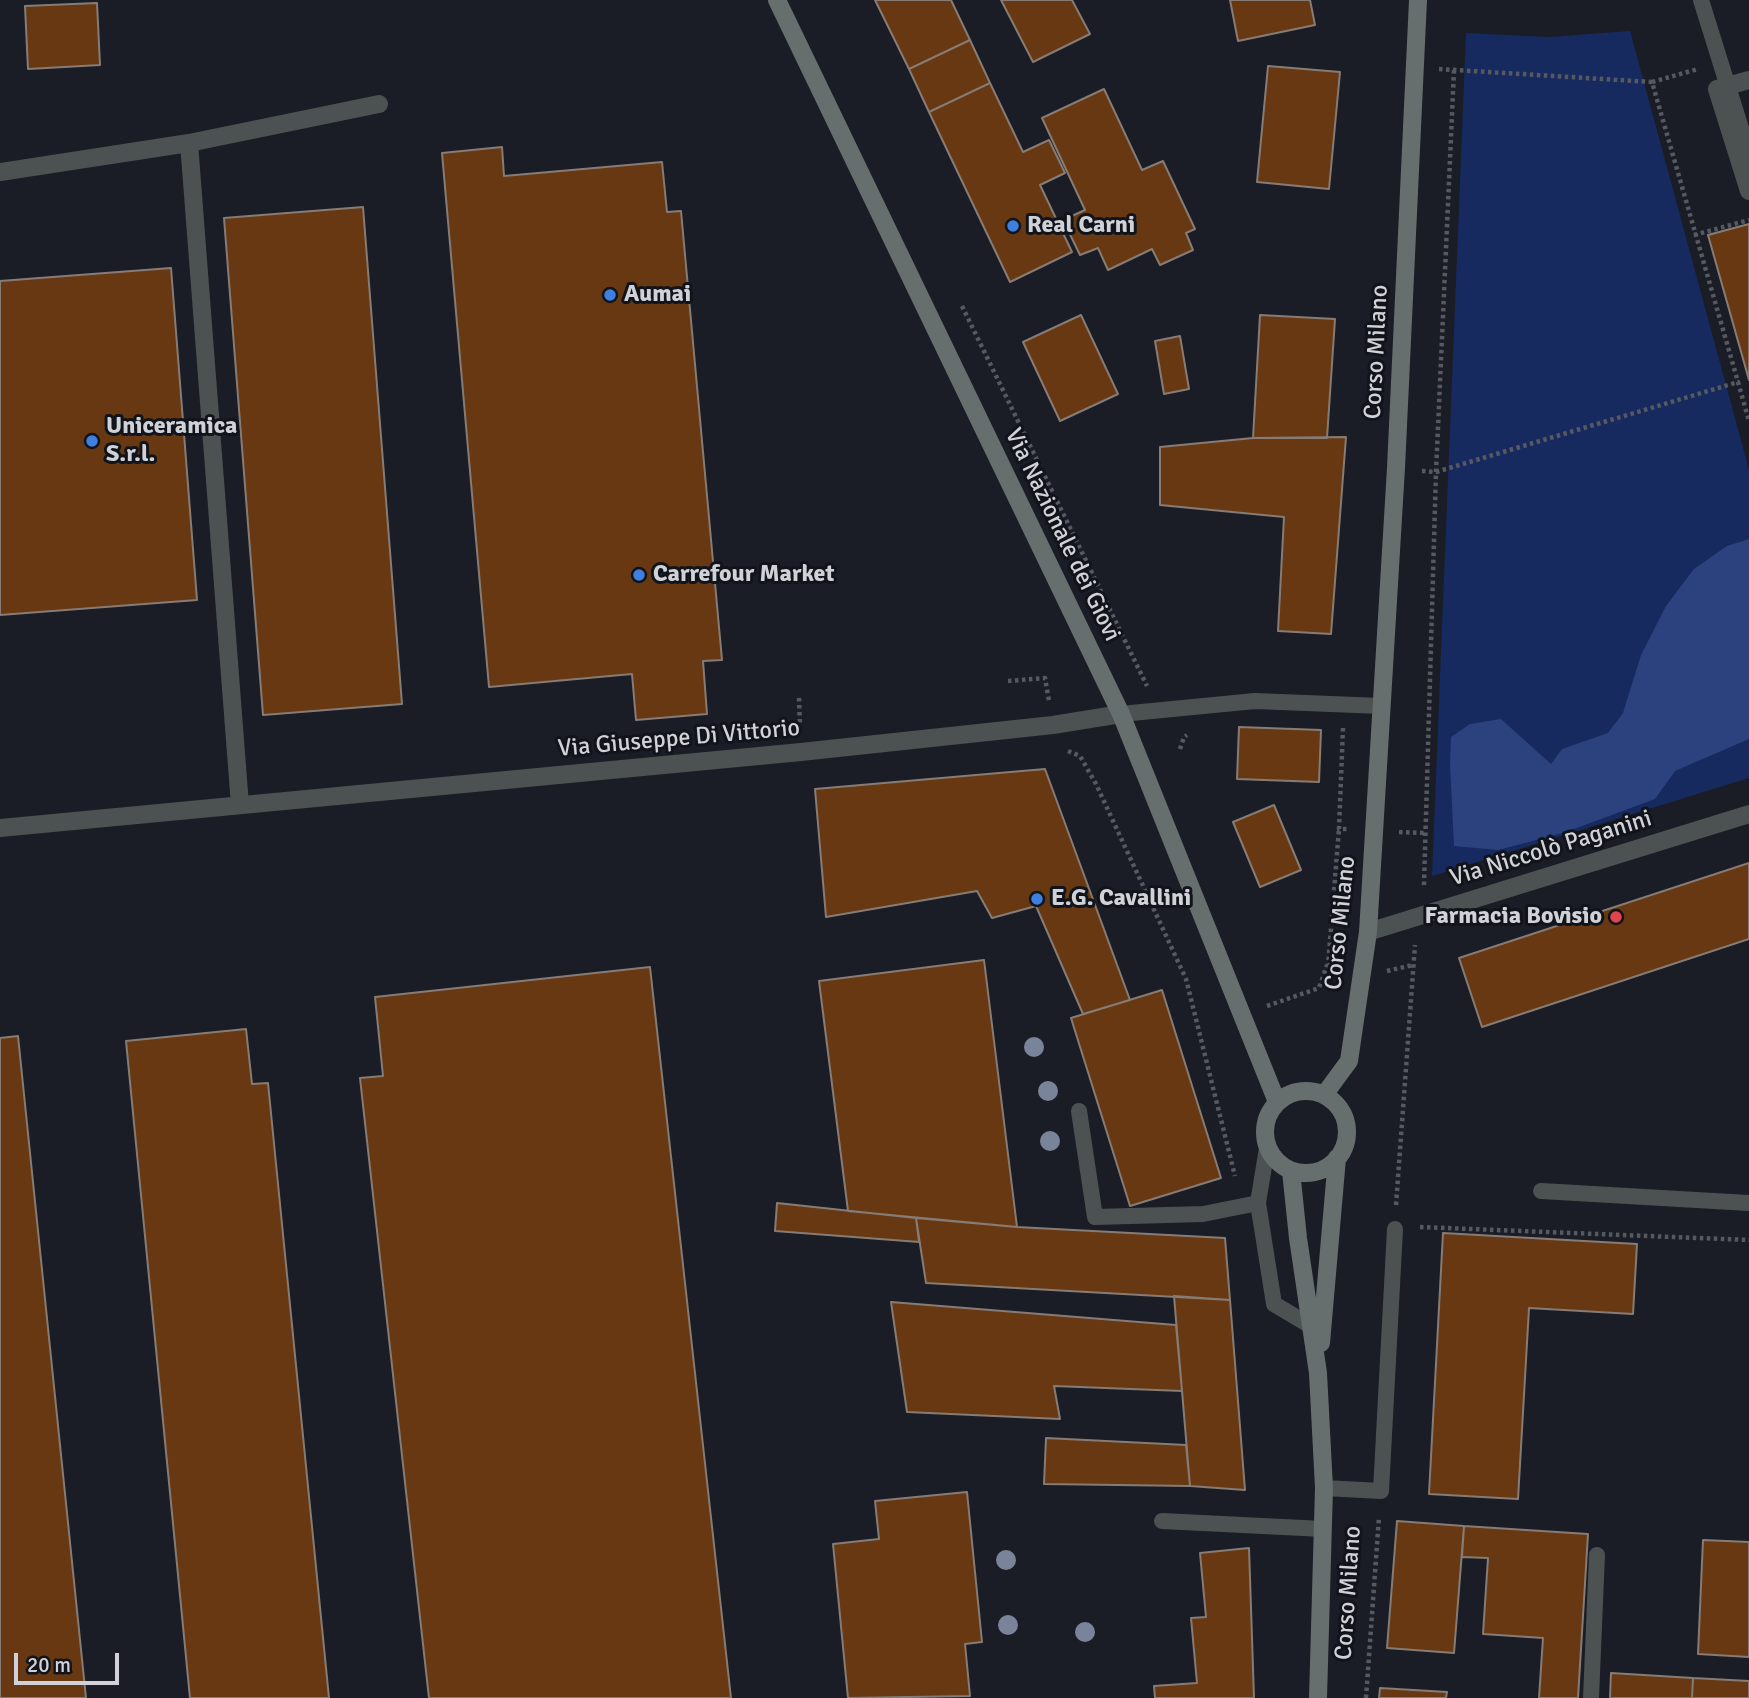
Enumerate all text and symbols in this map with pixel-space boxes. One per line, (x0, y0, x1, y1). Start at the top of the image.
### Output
place label: Real Carni (1027, 212, 1135, 240)
marker: Real Carni (1005, 218, 1021, 234)
place label: Aumai (624, 281, 691, 309)
street label: Corso Milano (1359, 284, 1395, 420)
marker: Aumai (602, 287, 618, 303)
place label: Uniceramica S.r.l. (106, 413, 237, 469)
street label: Via Nazionale dei Giovi (998, 424, 1126, 646)
marker: Uniceramica S.r.l. (84, 433, 100, 449)
place label: Carrefour Market (653, 561, 834, 589)
marker: Carrefour Market (631, 567, 647, 583)
street label: Via Giuseppe Di Vittorio (557, 714, 801, 764)
street label: Via Niccolò Paganini (1447, 805, 1655, 893)
street label: Corso Milano (1320, 855, 1362, 991)
place label: E.G. Cavallini (1051, 885, 1191, 913)
marker: E.G. Cavallini (1029, 891, 1045, 907)
place label: Farmacia Bovisio (1425, 903, 1602, 931)
marker: Farmacia Bovisio (1608, 909, 1624, 925)
street label: Corso Milano (1330, 1525, 1368, 1661)
scale bar (18, 1638, 122, 1682)
text: 20 m (27, 1652, 71, 1678)

